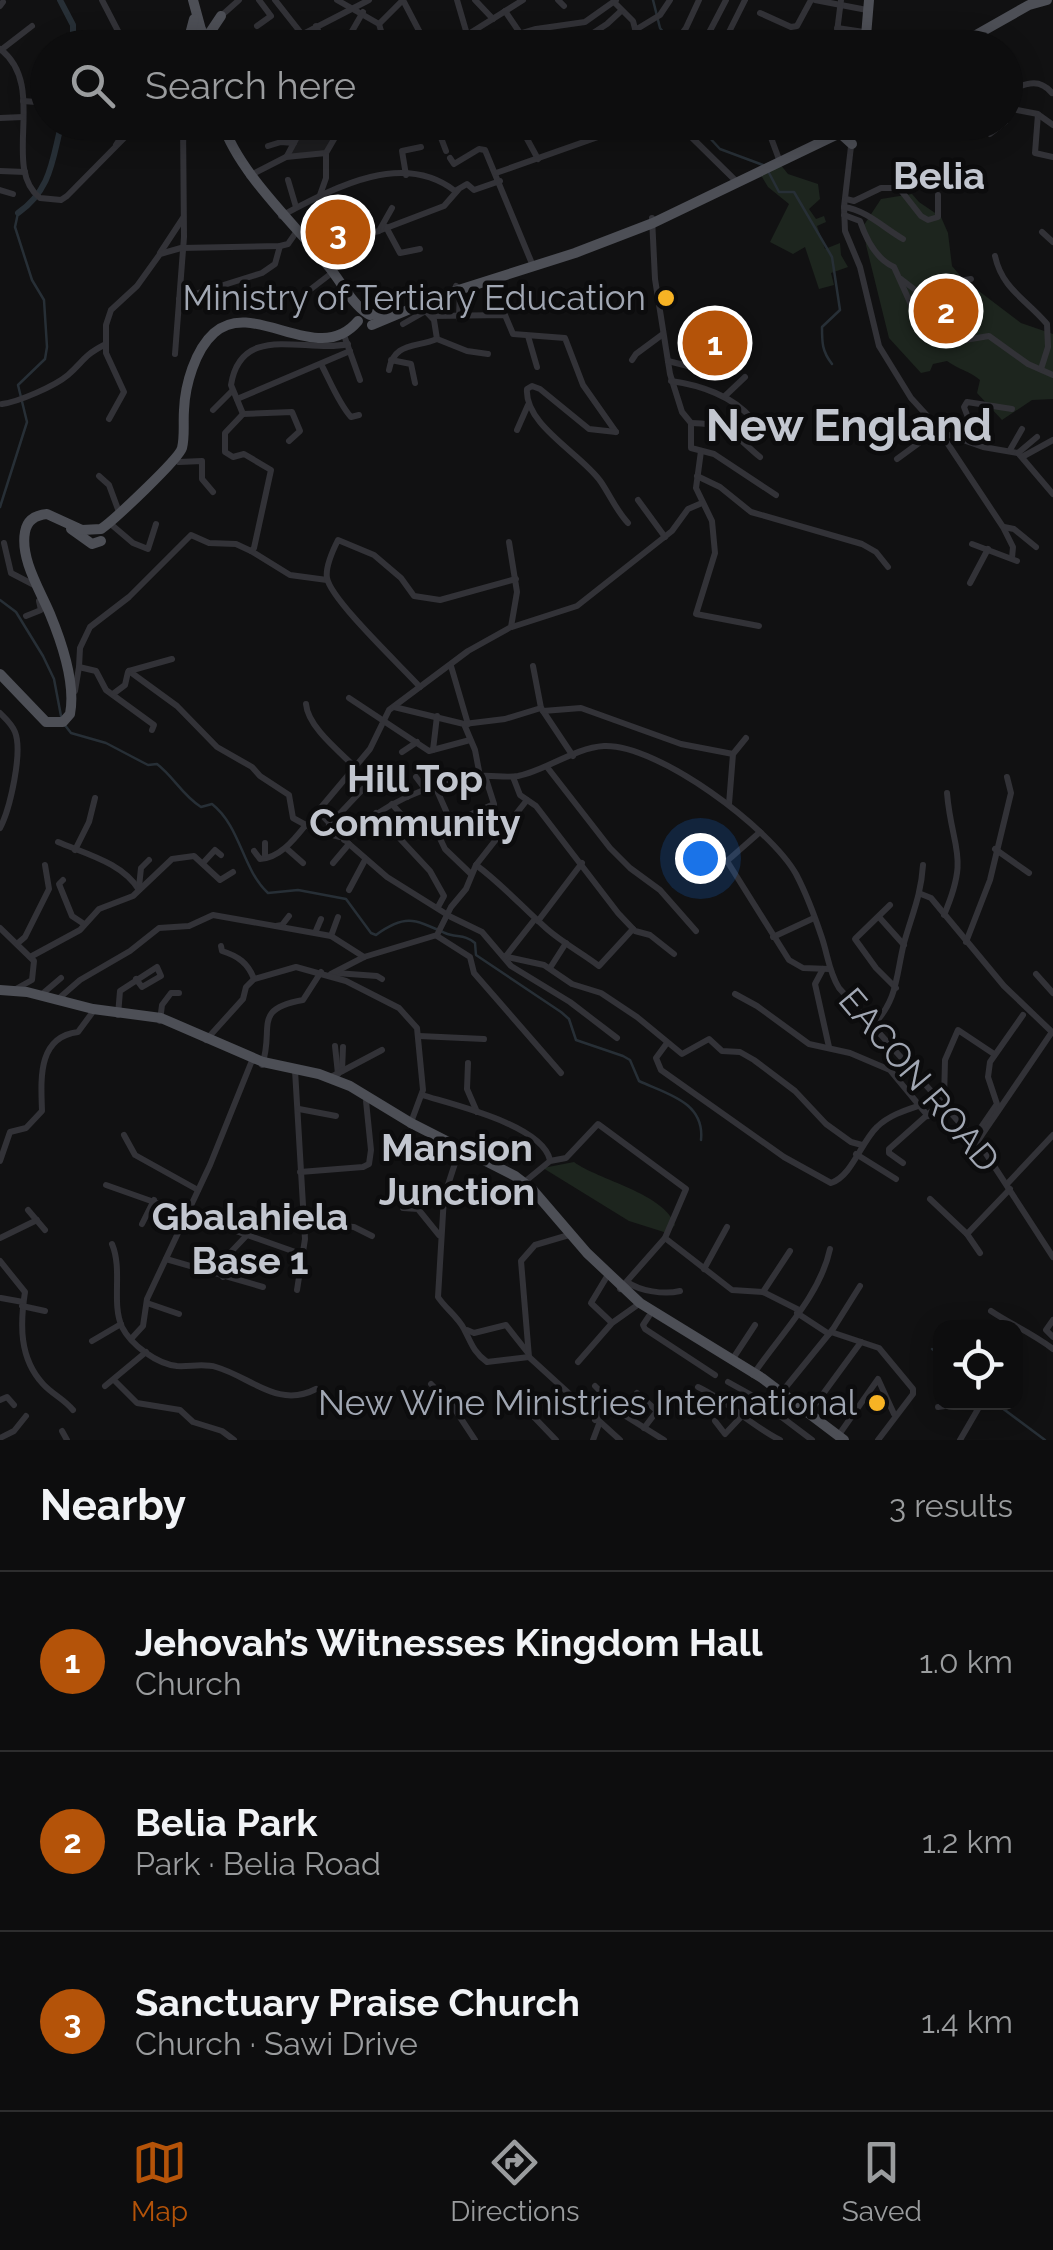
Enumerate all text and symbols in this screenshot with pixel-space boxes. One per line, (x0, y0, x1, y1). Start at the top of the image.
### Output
search box (30, 30, 1023, 140)
icon: search (65, 58, 120, 113)
text: Search here (145, 63, 356, 108)
district label: Belia (893, 153, 985, 198)
pin: 3 (306, 194, 370, 270)
pin: 2 (914, 274, 978, 348)
place label: Ministry of Tertiary Education (183, 277, 646, 318)
marker: Ministry of Tertiary Education (655, 287, 677, 309)
pin: 1 (682, 306, 748, 380)
district label: New England (706, 399, 992, 452)
district label: Hill Top Community (309, 756, 521, 845)
your location (675, 833, 726, 884)
street label: EACON ROAD (831, 980, 1008, 1180)
district label: Mansion Junction (379, 1125, 535, 1214)
district label: Gbalahiela Base 1 (152, 1194, 348, 1283)
map controls (933, 1320, 1023, 1410)
button: locate (933, 1320, 1023, 1410)
place label: New Wine Ministries International (318, 1382, 857, 1423)
marker: New Wine Ministries International (866, 1392, 888, 1414)
text: Nearby (40, 1481, 186, 1530)
text: 3 results (889, 1487, 1013, 1524)
text: Jehovah’s Witnesses Kingdom Hall (135, 1620, 763, 1665)
text: 1 (65, 1643, 80, 1680)
text: 1.0 km (919, 1643, 1013, 1680)
text: Church (135, 1665, 242, 1702)
text: Belia Park (135, 1800, 317, 1845)
text: 2 (63, 1823, 82, 1860)
text: 1.2 km (922, 1823, 1013, 1860)
text: Park · Belia Road (135, 1845, 381, 1882)
text: Sanctuary Praise Church (135, 1980, 580, 2025)
text: 3 (64, 2003, 81, 2040)
text: 1.4 km (921, 2003, 1013, 2040)
text: Church · Sawi Drive (135, 2025, 418, 2062)
tab: Map (131, 2135, 188, 2228)
tab: Directions (450, 2135, 580, 2228)
tab: Saved (842, 2135, 922, 2228)

